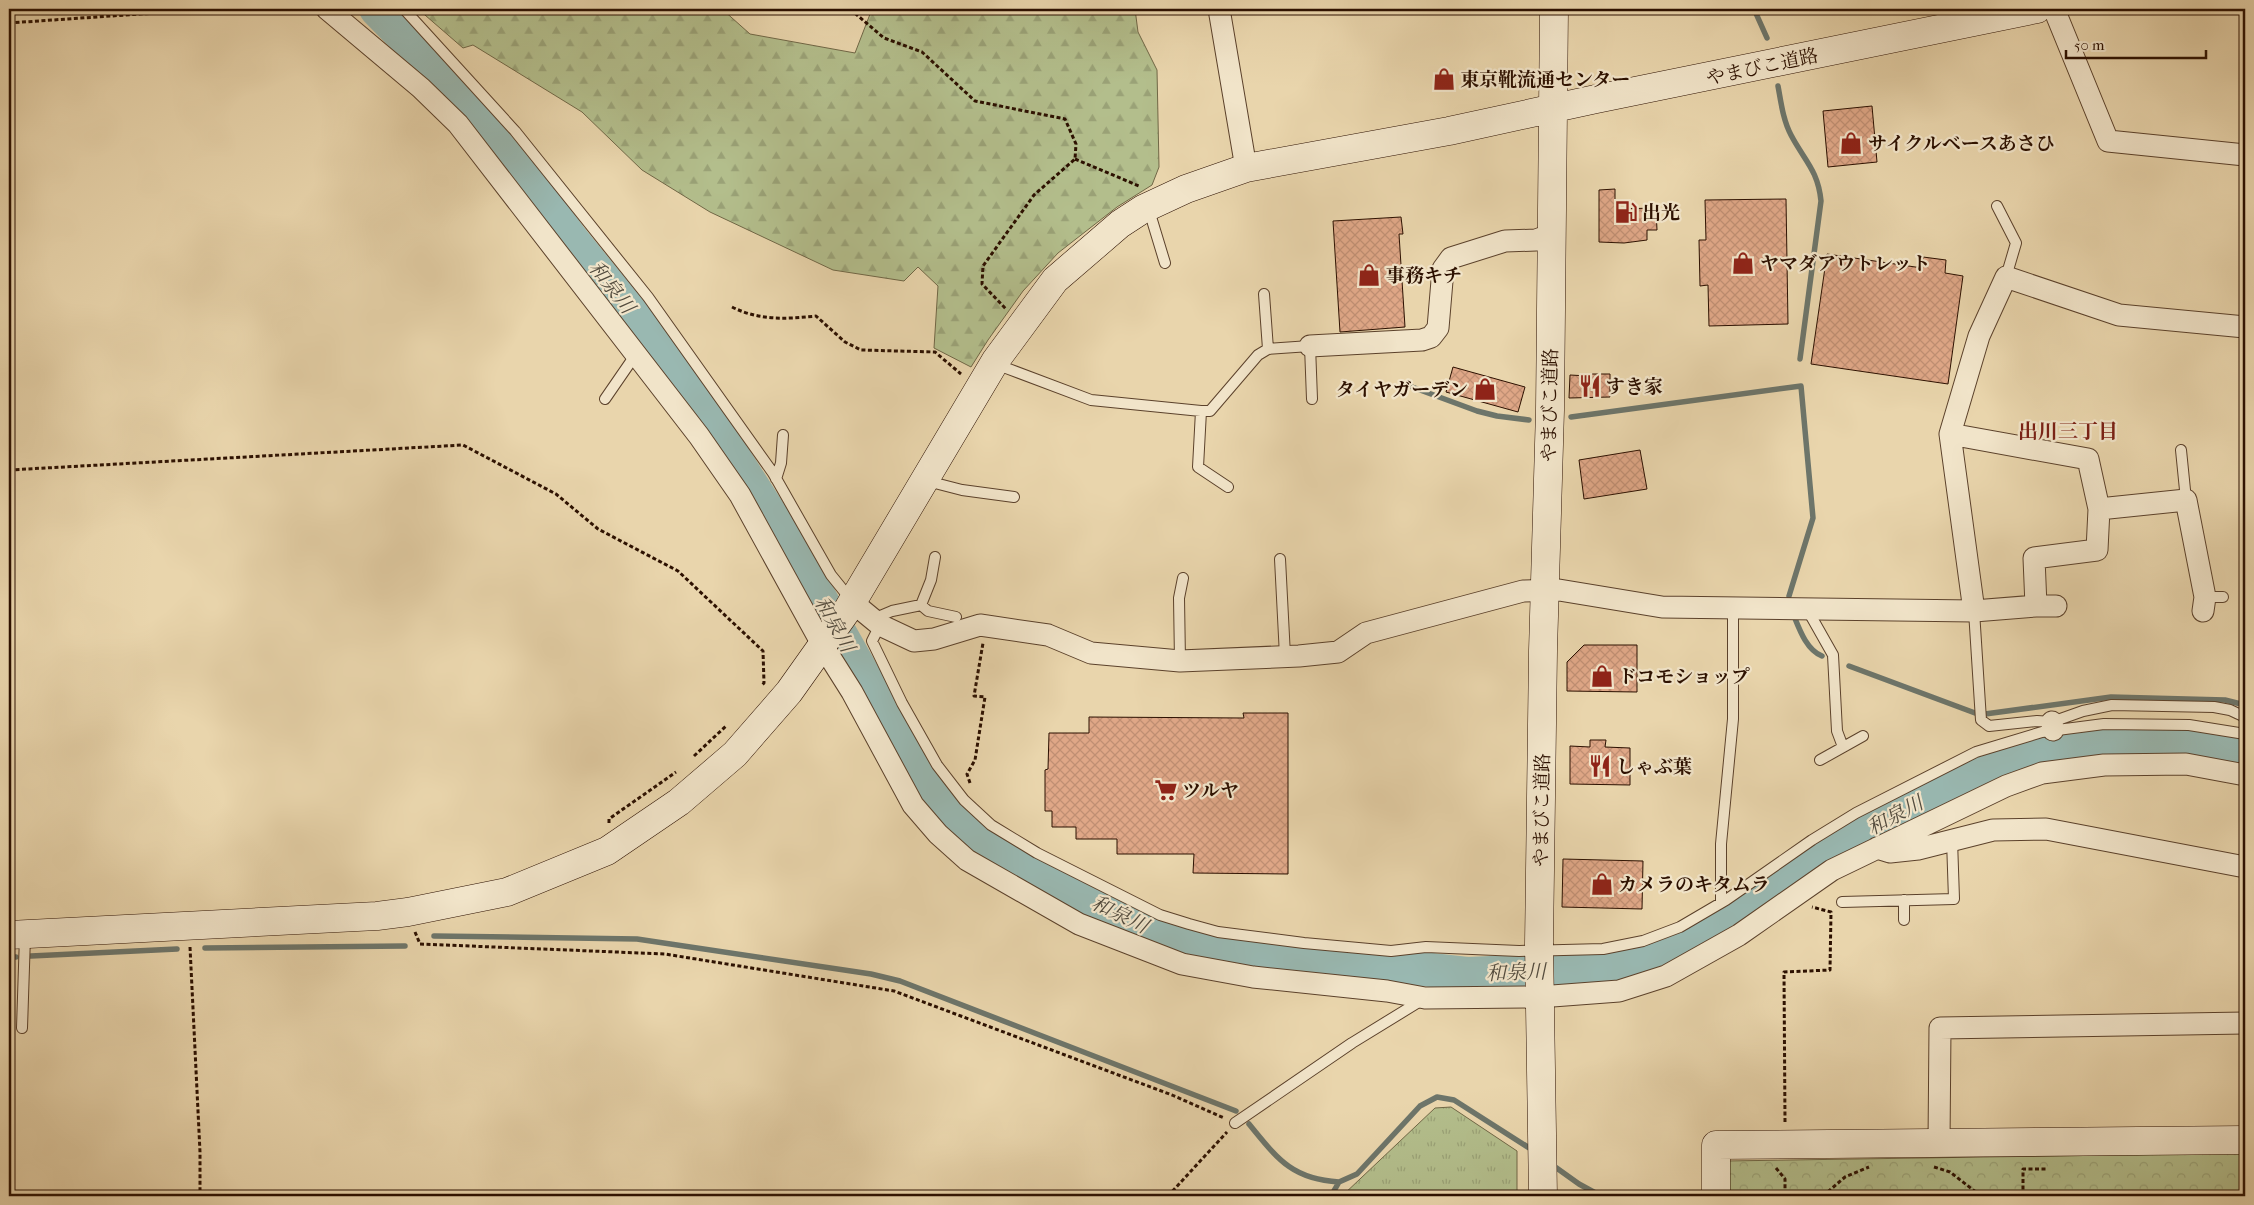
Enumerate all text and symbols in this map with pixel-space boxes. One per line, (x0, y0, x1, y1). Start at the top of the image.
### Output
scale bar (2066, 28, 2206, 60)
text: 50 m (2074, 36, 2105, 54)
street label: やまびこ道路 (1704, 44, 1820, 90)
shop icon: 東京靴流通センター (1431, 66, 1457, 92)
place label: 東京靴流通センター (1460, 69, 1630, 91)
shop icon: サイクルベースあさひ (1838, 130, 1864, 156)
place label: サイクルベースあさひ (1868, 133, 2055, 155)
fuel station icon: 出光 (1613, 199, 1639, 225)
place label: 出光 (1642, 202, 1680, 224)
shop icon: ヤマダアウトレット (1730, 250, 1756, 276)
place label: ヤマダアウトレット (1760, 253, 1931, 275)
water label: 和泉川 (584, 257, 640, 320)
shop icon: 事務キチ (1356, 262, 1382, 288)
place label: 事務キチ (1386, 265, 1462, 287)
street label: やまびこ道路 (1538, 348, 1562, 462)
restaurant icon: すき家 (1577, 373, 1603, 399)
shop icon: タイヤガーデン (1472, 376, 1498, 402)
place label: すき家 (1606, 376, 1663, 398)
place label: タイヤガーデン (1336, 379, 1468, 401)
district label: 出川三丁目 (2018, 420, 2118, 443)
water label: 和泉川 (810, 592, 860, 658)
shop icon: ドコモショップ (1589, 663, 1615, 689)
place label: ドコモショップ (1618, 666, 1750, 688)
street label: やまびこ道路 (1530, 753, 1554, 867)
restaurant icon: しゃぶ葉 (1587, 753, 1613, 779)
place label: しゃぶ葉 (1616, 756, 1692, 778)
supermarket icon: ツルヤ (1153, 777, 1179, 803)
place label: ツルヤ (1182, 780, 1239, 802)
water label: 和泉川 (1863, 790, 1929, 840)
shop icon: カメラのキタムラ (1589, 871, 1615, 897)
place label: カメラのキタムラ (1618, 874, 1770, 896)
water label: 和泉川 (1088, 891, 1154, 939)
water label: 和泉川 (1486, 960, 1548, 985)

